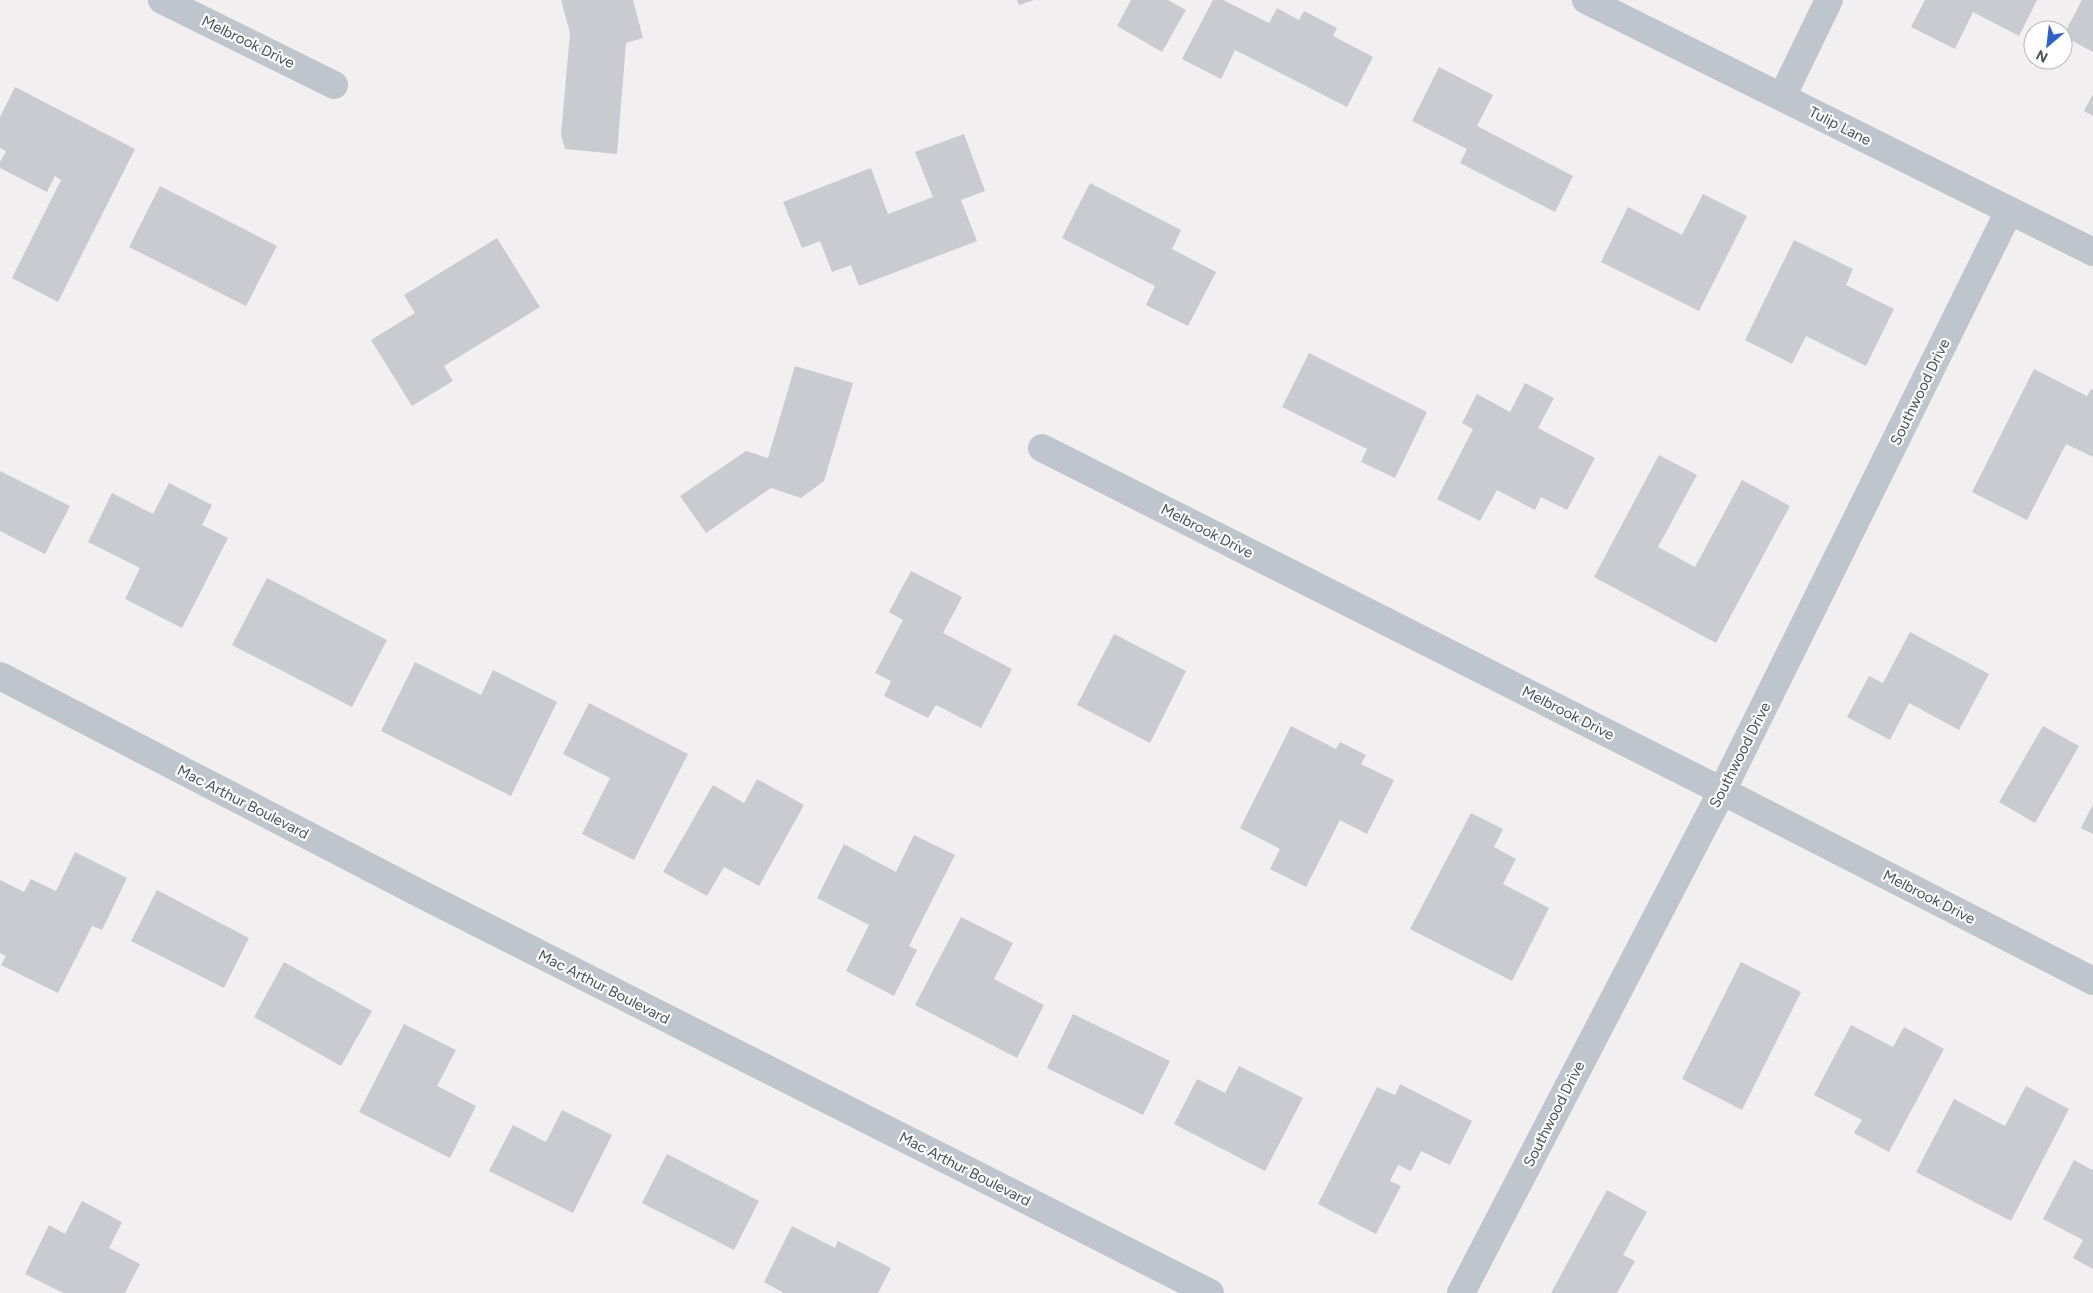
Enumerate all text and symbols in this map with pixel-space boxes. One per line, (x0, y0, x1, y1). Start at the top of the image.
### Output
street label: Melbrook Drive (199, 12, 297, 72)
north arrow (2023, 20, 2073, 70)
text: N (2033, 46, 2051, 66)
street label: Tulip Lane (1806, 103, 1874, 149)
street label: Southwood Drive (1886, 336, 1954, 448)
street label: Melbrook Drive (1158, 500, 1256, 562)
street label: Melbrook Drive (1519, 682, 1617, 744)
street label: Southwood Drive (1706, 699, 1774, 811)
street label: Mac Arthur Boulevard (174, 761, 312, 843)
street label: Melbrook Drive (1880, 866, 1978, 928)
street label: Mac Arthur Boulevard (535, 946, 673, 1028)
street label: Southwood Drive (1520, 1058, 1588, 1170)
street label: Mac Arthur Boulevard (896, 1128, 1034, 1210)

